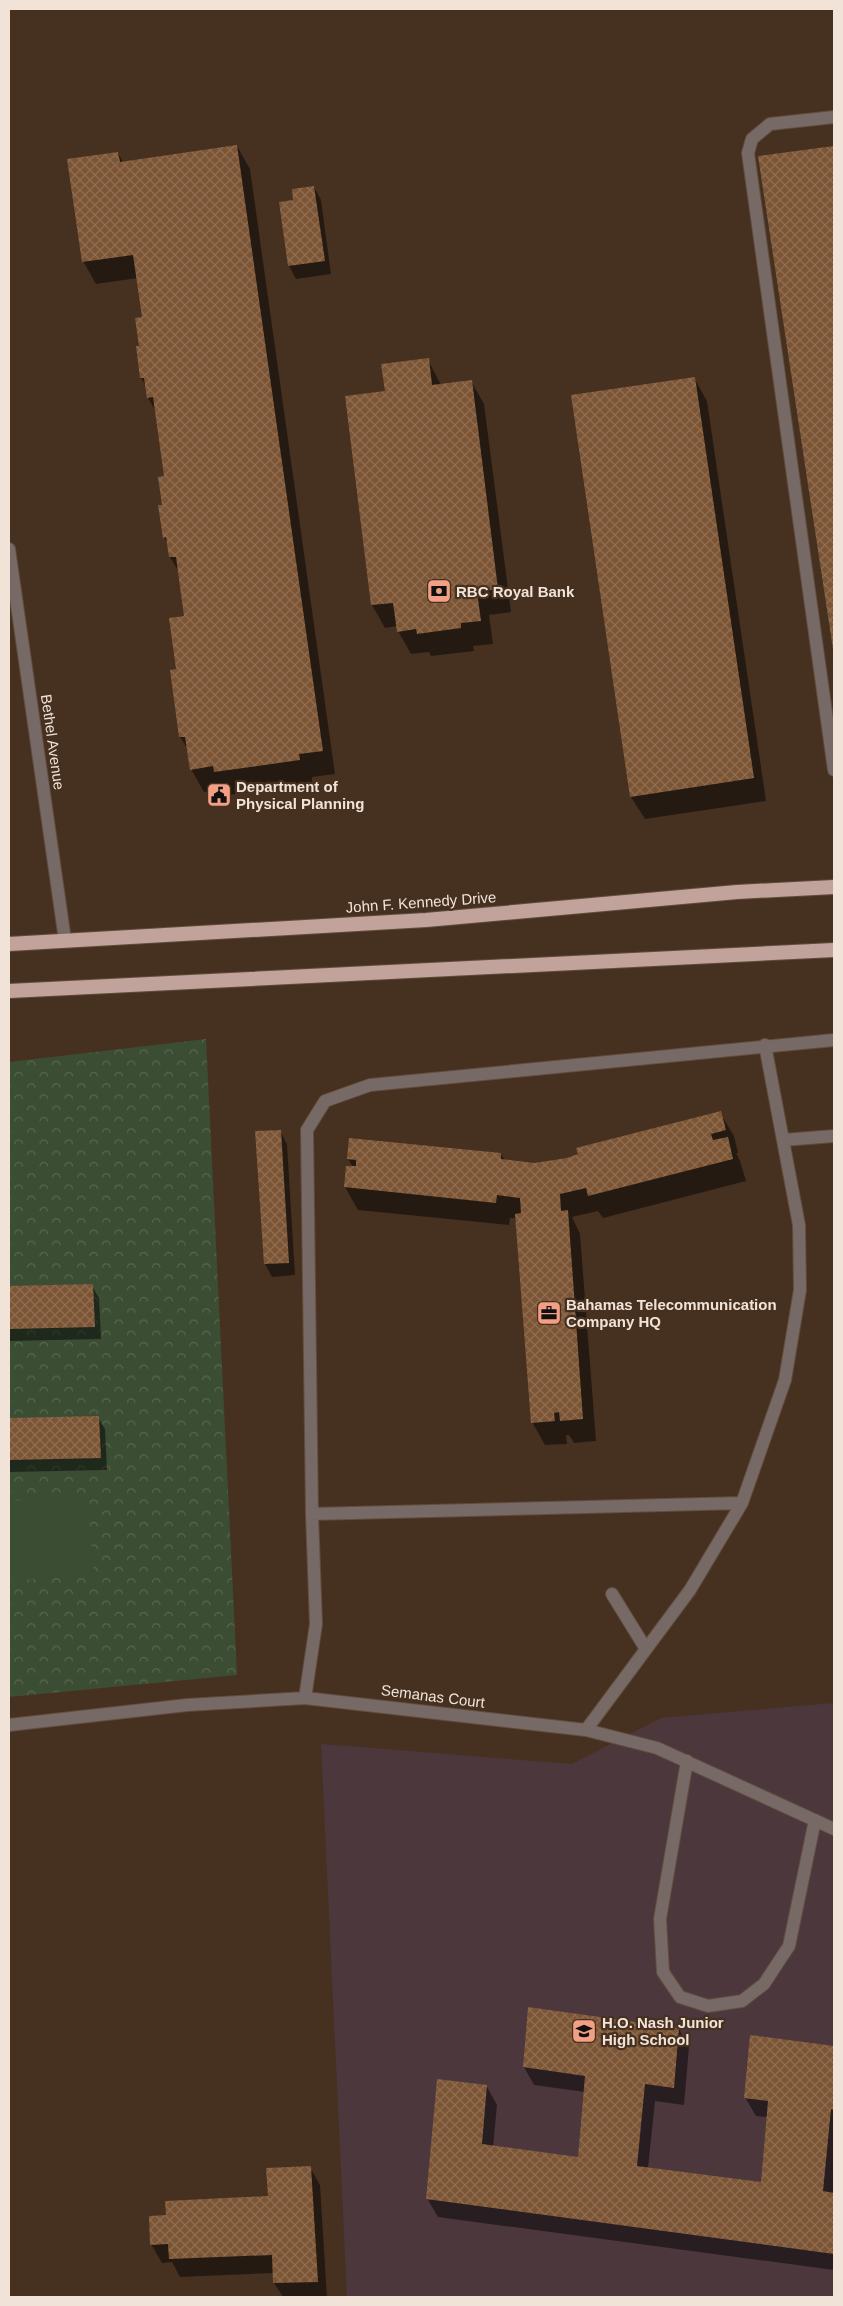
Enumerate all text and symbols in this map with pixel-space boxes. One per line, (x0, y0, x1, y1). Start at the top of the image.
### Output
bank icon: RBC Royal Bank (426, 578, 452, 604)
place label: RBC Royal Bank (456, 583, 575, 600)
street label: Bethel Avenue (38, 693, 68, 791)
place label: Department of Physical Planning (236, 778, 364, 812)
public building icon: Department of Physical Planning (206, 782, 232, 808)
street label: John F. Kennedy Drive (345, 888, 497, 916)
place label: Bahamas Telecommunication Company HQ (566, 1296, 777, 1330)
office icon: Bahamas Telecommunication Company HQ (536, 1300, 562, 1326)
street label: Semanas Court (380, 1681, 487, 1711)
place label: H.O. Nash Junior High School (602, 2014, 724, 2048)
school or university icon: H.O. Nash Junior High School (571, 2018, 597, 2044)

